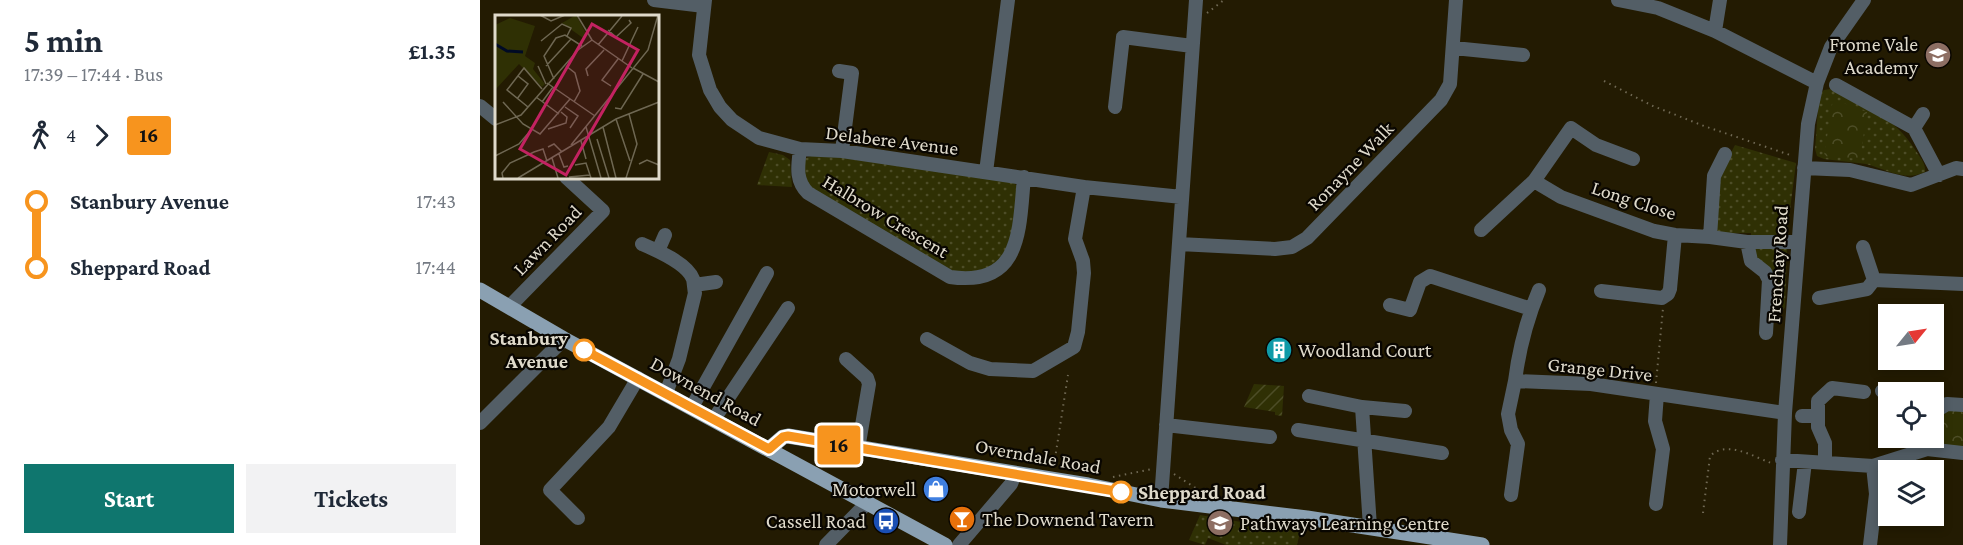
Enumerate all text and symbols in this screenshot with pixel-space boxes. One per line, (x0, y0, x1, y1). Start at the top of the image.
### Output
inset map (495, 15, 658, 178)
text: 5 min (24, 22, 103, 59)
place label: Frome Vale Academy (1829, 33, 1919, 79)
text: £1.35 (408, 39, 456, 64)
school or university icon: Frome Vale Academy (1923, 40, 1953, 70)
text: 17:39 – 17:44 · Bus (24, 63, 163, 85)
street label: Ronayne Walk (1302, 117, 1399, 216)
icon: walk (24, 119, 57, 152)
icon: forward (85, 119, 118, 152)
street label: Delabere Avenue (824, 121, 960, 159)
text: 16 (139, 123, 159, 147)
text: 4 (66, 124, 76, 146)
street label: Halbrow Crescent (819, 170, 953, 262)
street label: Long Close (1589, 176, 1679, 225)
text: Stanbury Avenue (70, 189, 229, 214)
text: 17:43 (416, 190, 456, 212)
street label: Lawn Road (508, 200, 586, 280)
street label: Frenchay Road (1762, 204, 1793, 323)
text: Sheppard Road (70, 255, 211, 280)
text: 17:44 (415, 256, 456, 278)
north arrow (1878, 304, 1944, 370)
map controls (1878, 304, 1944, 526)
place label: Stanbury Avenue (490, 327, 568, 372)
building icon: Woodland Court (1264, 335, 1294, 365)
marker: Stanbury Avenue (573, 339, 595, 361)
place label: Woodland Court (1298, 339, 1432, 361)
street label: Downend Road (647, 352, 766, 431)
street label: Grange Drive (1547, 353, 1654, 386)
button: locate (1878, 382, 1944, 448)
line badge: 16 (812, 426, 866, 464)
text: 16 (829, 433, 849, 457)
street label: Overndale Road (973, 434, 1103, 478)
button: layers (1878, 460, 1944, 526)
button: Start (24, 464, 234, 533)
button: Tickets (246, 464, 456, 533)
shop icon: Motorwell (921, 474, 951, 504)
place label: Motorwell (832, 478, 916, 500)
marker: Sheppard Road (1110, 481, 1132, 503)
place label: Sheppard Road (1138, 481, 1266, 503)
bar icon: The Downend Tavern (947, 504, 977, 534)
bus stop icon: Cassell Road (871, 506, 901, 536)
place label: The Downend Tavern (982, 508, 1154, 530)
school or university icon: Pathways Learning Centre (1205, 508, 1235, 538)
place label: Cassell Road (766, 510, 866, 532)
place label: Pathways Learning Centre (1240, 512, 1450, 535)

